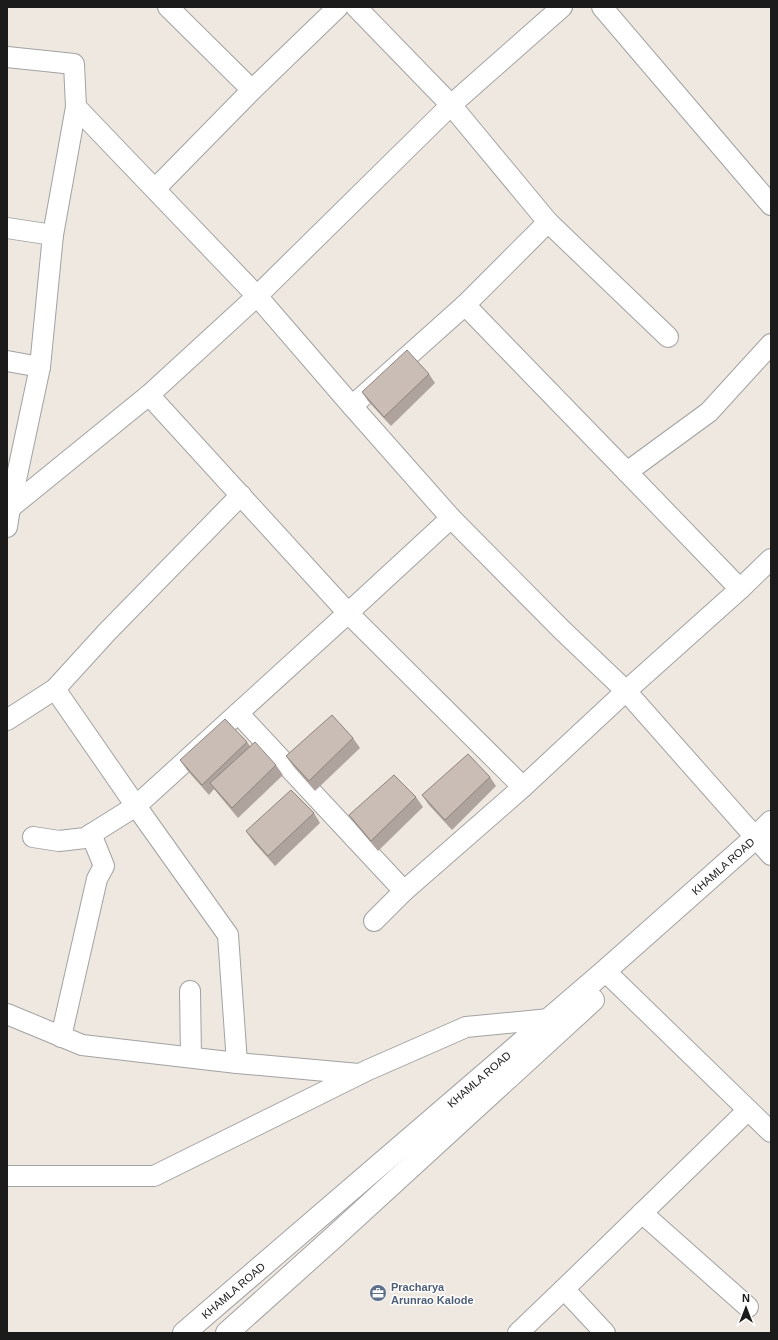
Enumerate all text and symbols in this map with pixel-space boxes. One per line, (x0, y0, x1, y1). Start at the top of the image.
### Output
street label: KHAMLA ROAD (689, 835, 757, 897)
street label: KHAMLA ROAD (445, 1049, 513, 1110)
street label: KHAMLA ROAD (199, 1260, 267, 1321)
place label: Pracharya Arunrao Kalode (391, 1281, 474, 1306)
office icon: Pracharya Arunrao Kalode (368, 1283, 388, 1303)
north arrow (726, 1288, 766, 1328)
text: N (742, 1292, 750, 1304)

